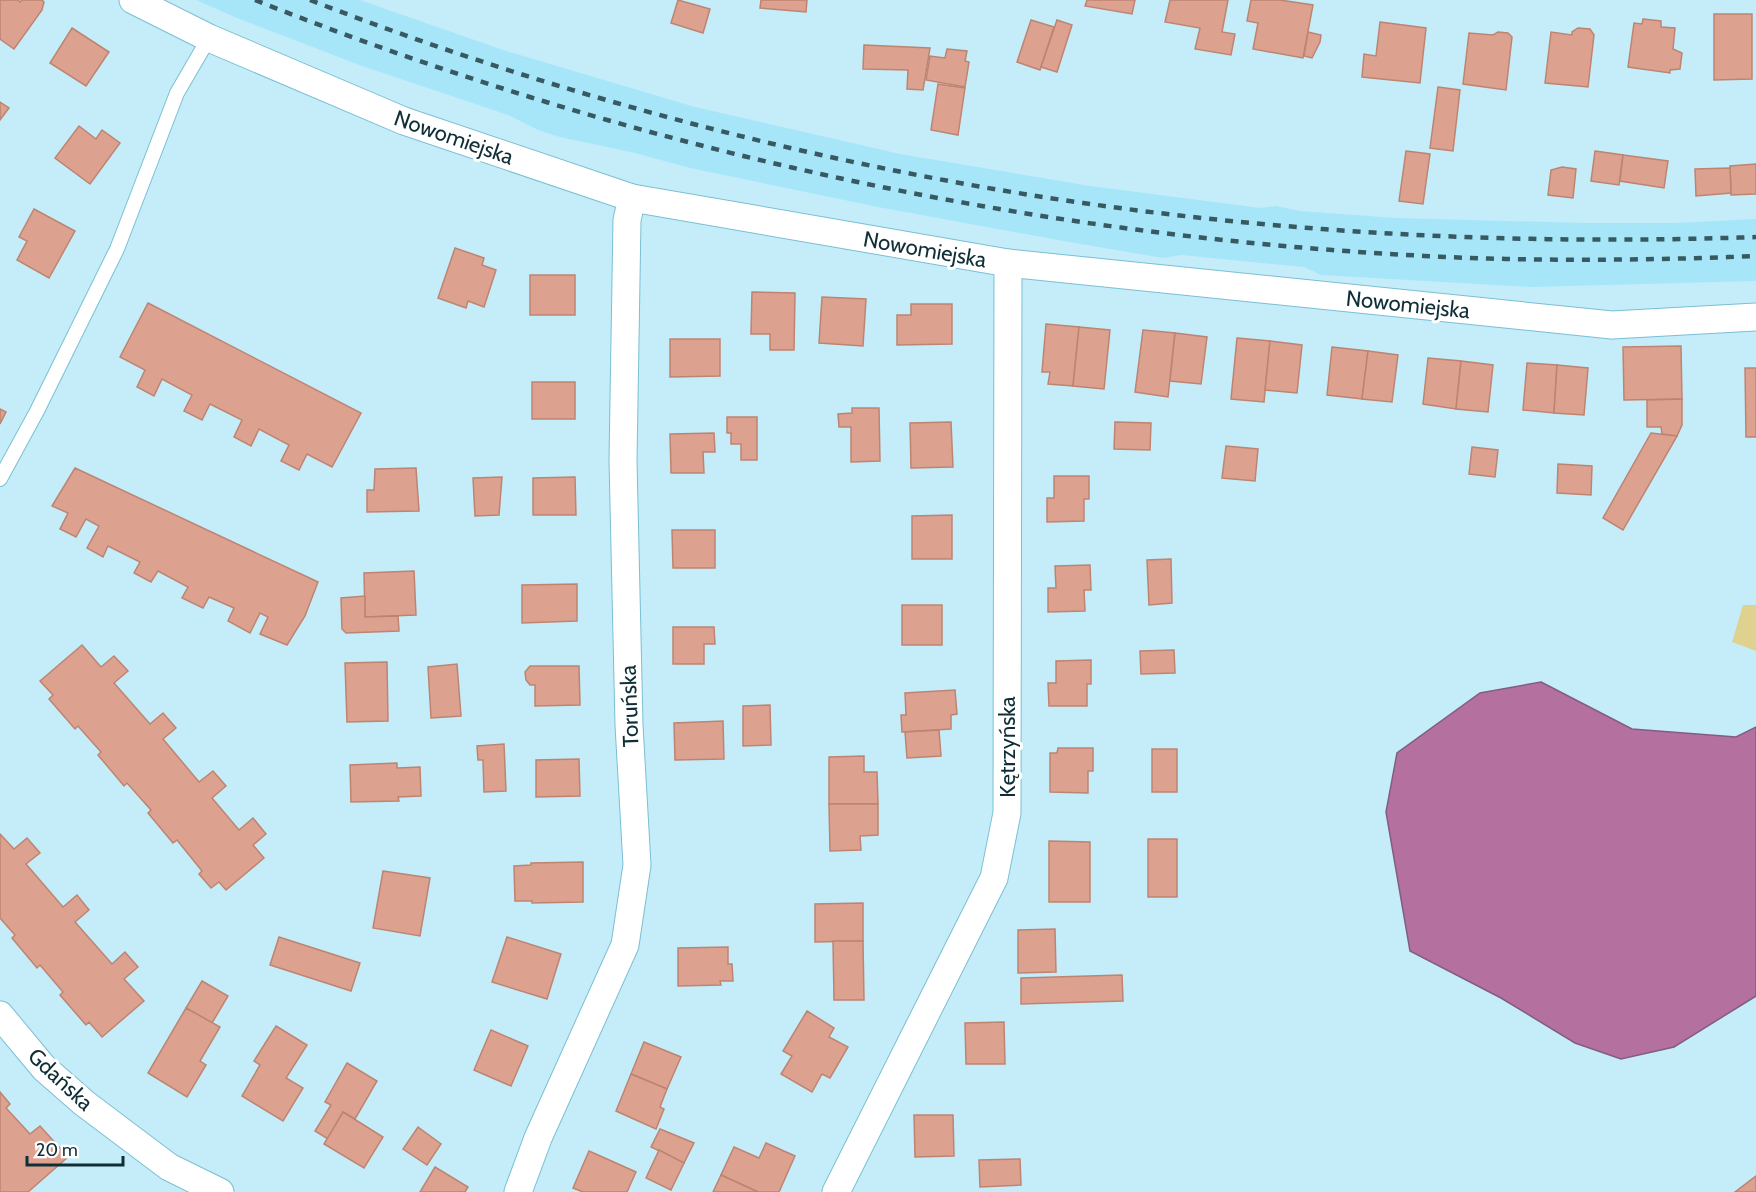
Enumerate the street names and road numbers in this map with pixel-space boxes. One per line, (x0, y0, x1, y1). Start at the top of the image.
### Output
street label: Nowomiejska (391, 104, 517, 171)
street label: Nowomiejska (861, 225, 989, 274)
street label: Nowomiejska (1345, 285, 1472, 324)
street label: Toruńska (615, 664, 644, 748)
street label: Kętrzyńska (994, 696, 1021, 798)
street label: Gdańska (23, 1043, 99, 1117)

